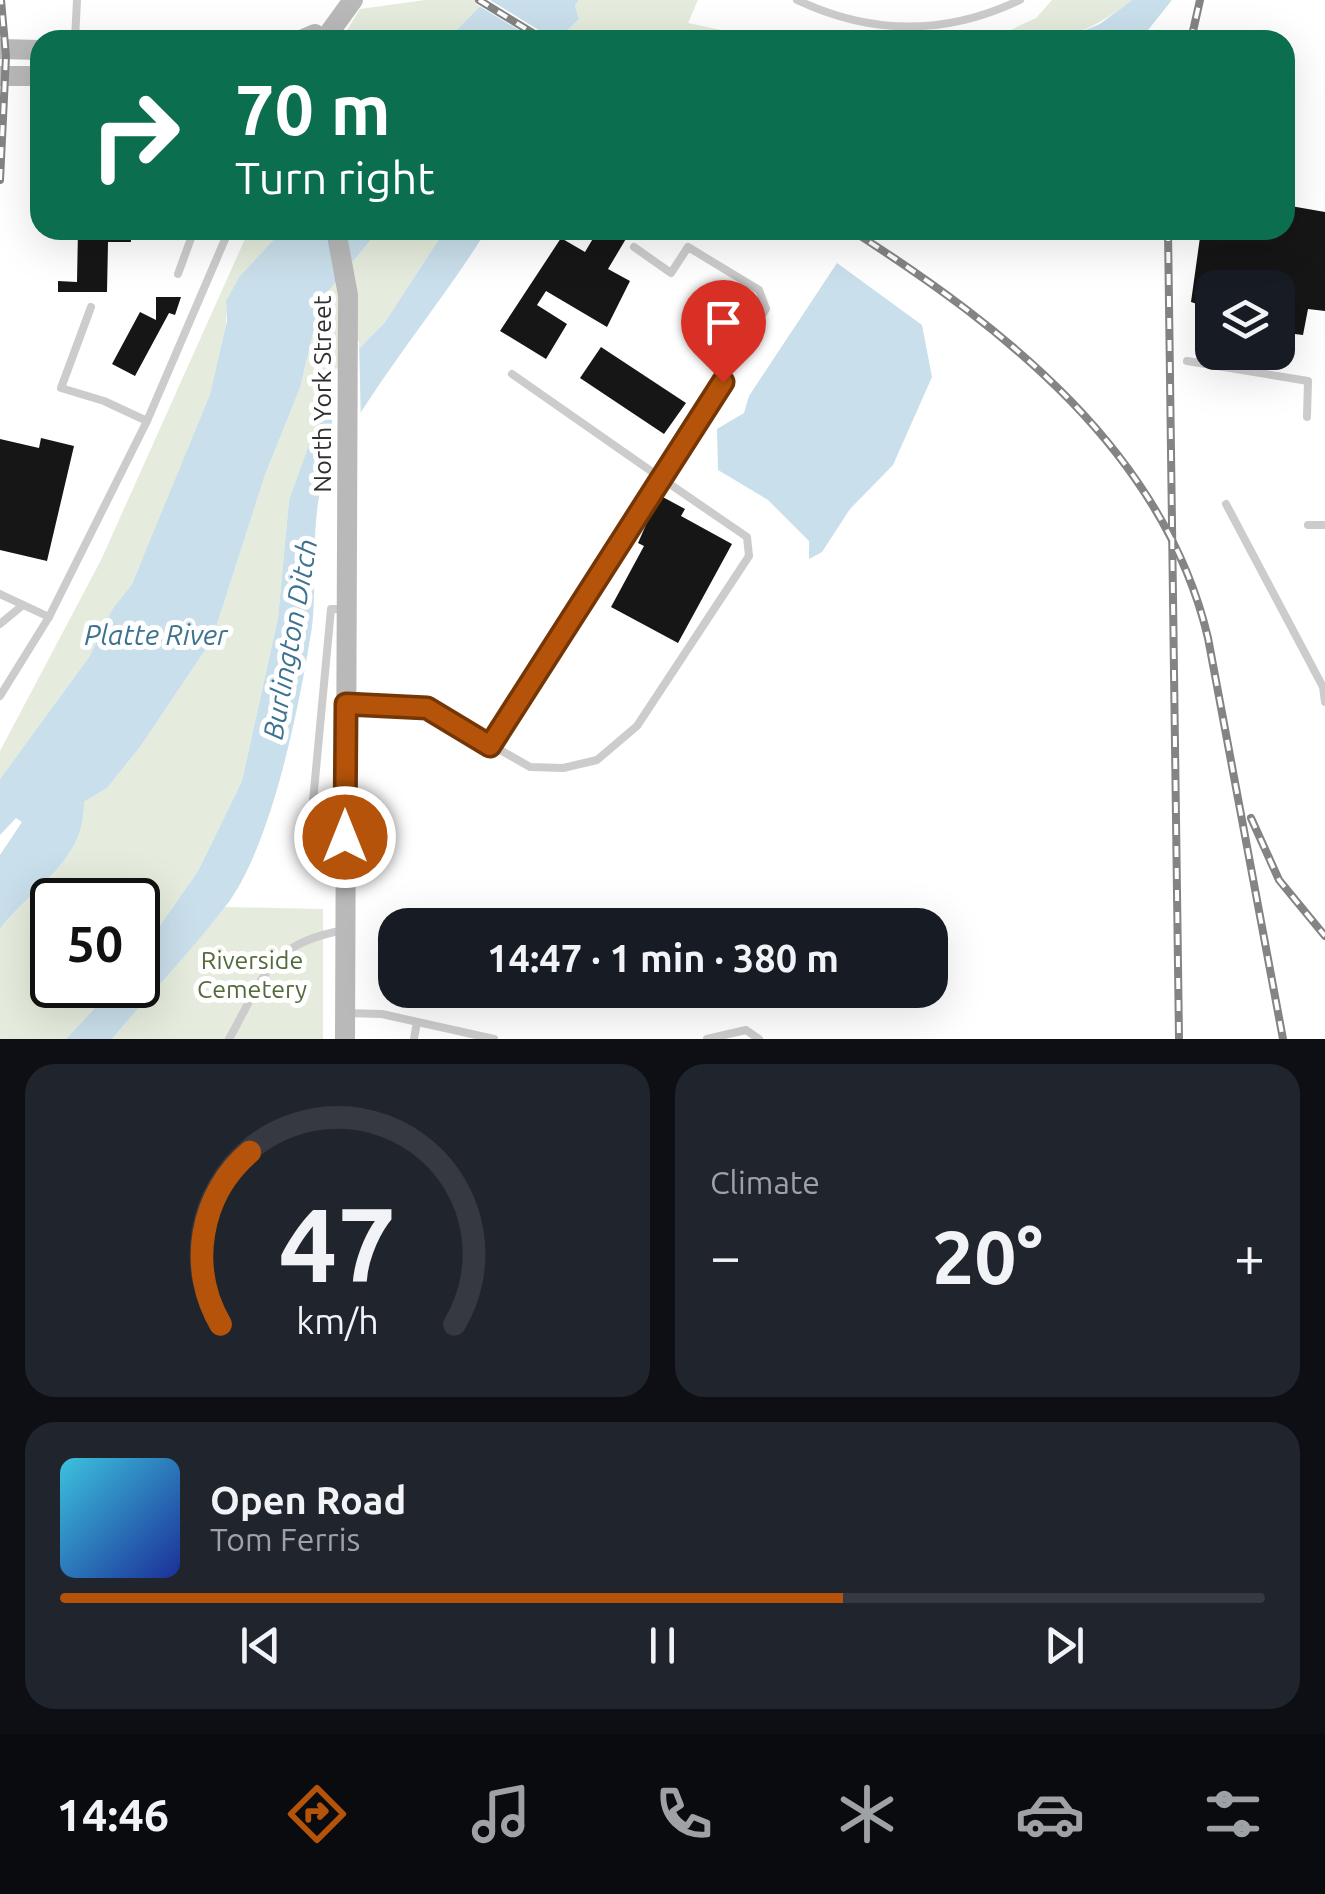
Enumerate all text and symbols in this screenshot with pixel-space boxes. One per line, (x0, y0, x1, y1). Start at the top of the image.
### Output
icon: right (70, 70, 200, 200)
text: 70 m (235, 70, 391, 148)
text: Turn right (235, 152, 435, 203)
map controls (1195, 270, 1295, 370)
button: layers (1195, 270, 1295, 370)
pin (681, 280, 766, 383)
street label: North York Street (308, 295, 336, 493)
icon: arrive (696, 295, 751, 350)
water label: Burlington Ditch (257, 536, 322, 742)
water label: Platte River (84, 619, 229, 650)
position arrow (293, 785, 397, 889)
speed limit sign: 50 (30, 878, 160, 1008)
text: 14:47 · 1 min · 380 m (487, 937, 839, 979)
park label: Riverside Cemetery (197, 946, 307, 1003)
text: Climate (710, 1164, 820, 1200)
text: 47 (279, 1185, 396, 1302)
text: 20° (932, 1214, 1043, 1298)
text: − (710, 1225, 741, 1286)
text: + (1234, 1225, 1265, 1286)
text: km/h (296, 1301, 379, 1341)
text: Open Road (210, 1479, 406, 1521)
text: Tom Ferris (210, 1521, 360, 1557)
icon: previous (233, 1618, 288, 1673)
icon: pause (635, 1618, 690, 1673)
icon: next (1037, 1618, 1092, 1673)
icon: directions (282, 1779, 352, 1849)
icon: music (466, 1779, 536, 1849)
icon: phone (649, 1779, 719, 1849)
icon: climate (832, 1779, 902, 1849)
icon: car (1015, 1779, 1085, 1849)
icon: filters (1198, 1779, 1268, 1849)
text: 14:46 (57, 1789, 169, 1840)

